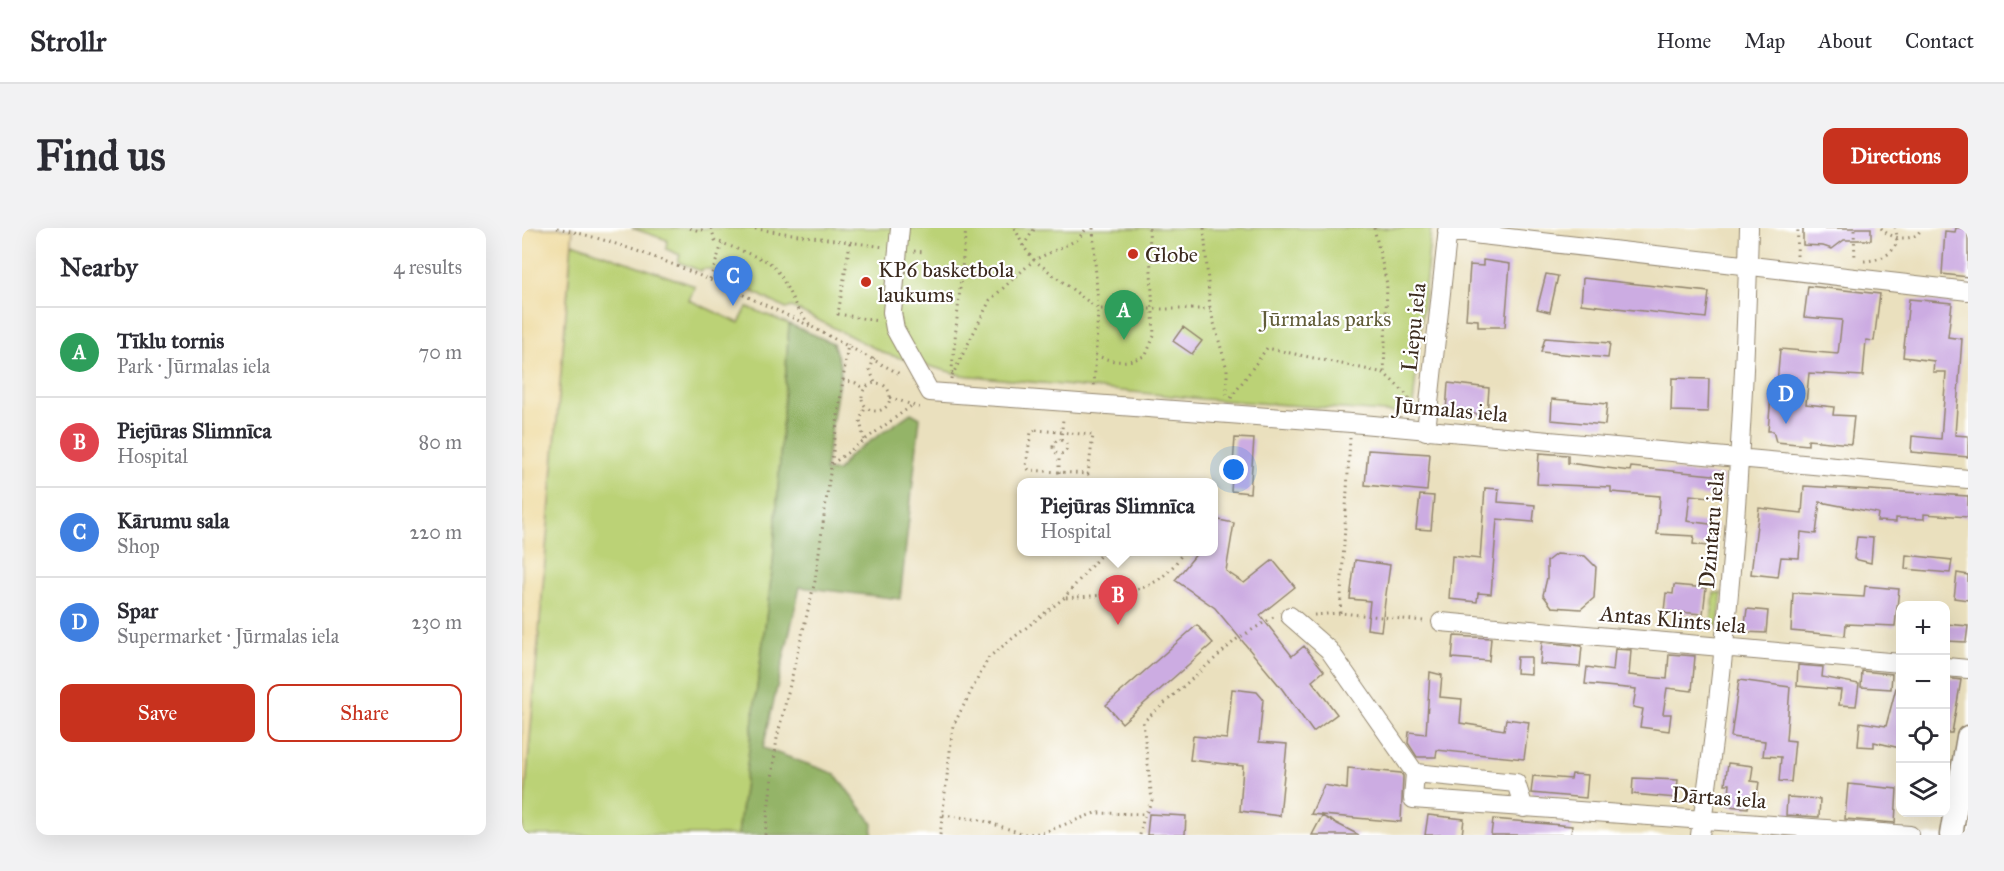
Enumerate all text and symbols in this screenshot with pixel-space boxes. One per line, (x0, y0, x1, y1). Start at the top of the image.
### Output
text: Strollr (30, 24, 106, 59)
text: Home (1656, 28, 1711, 54)
text: Map (1744, 28, 1785, 54)
text: About (1818, 28, 1872, 54)
text: Contact (1905, 28, 1974, 54)
button: Directions (1823, 128, 1968, 184)
text: Find us (36, 130, 166, 182)
place label: Globe (1145, 241, 1198, 268)
marker: Globe (1126, 247, 1140, 261)
text: Nearby (60, 251, 138, 283)
text: 4 results (393, 255, 462, 279)
pin: C (714, 256, 752, 306)
place label: KP6 basketbola laukums (878, 256, 1015, 308)
marker: KP6 basketbola laukums (859, 275, 873, 289)
street label: Liepu iela (1395, 281, 1432, 373)
pin: A (1104, 291, 1144, 340)
park label: Jūrmalas parks (1259, 305, 1391, 332)
text: Tīklu tornis (117, 327, 224, 354)
text: A (73, 340, 86, 364)
text: 70 m (419, 340, 462, 364)
text: Park · Jūrmalas iela (117, 354, 270, 378)
pin: D (1766, 374, 1806, 424)
street label: Jūrmalas iela (1391, 391, 1510, 428)
text: Piejūras Slimnīca (117, 417, 272, 444)
text: B (73, 430, 86, 454)
text: 80 m (419, 430, 462, 454)
text: Hospital (117, 444, 188, 468)
your location (1219, 455, 1248, 484)
street label: Dzintaru iela (1693, 470, 1730, 590)
popup (1017, 478, 1218, 556)
text: Piejūras Slimnīca (1040, 492, 1195, 519)
text: Kārumu sala (117, 507, 229, 534)
text: Hospital (1040, 519, 1111, 543)
text: C (73, 520, 86, 544)
text: 220 m (410, 520, 462, 544)
text: Shop (117, 534, 160, 558)
pin: B (1098, 576, 1138, 625)
text: Spar (117, 597, 158, 624)
street label: Antas Klints iela (1598, 600, 1748, 639)
map controls (1896, 601, 1950, 817)
button: + (1896, 601, 1950, 655)
text: D (72, 610, 87, 634)
text: 230 m (411, 610, 462, 634)
text: Supermarket · Jūrmalas iela (117, 624, 339, 648)
button: − (1896, 655, 1950, 709)
button: Save (60, 684, 255, 742)
button: Share (267, 684, 462, 742)
button: locate (1896, 709, 1950, 763)
button: layers (1896, 763, 1950, 817)
street label: Dārtas iela (1671, 781, 1768, 814)

